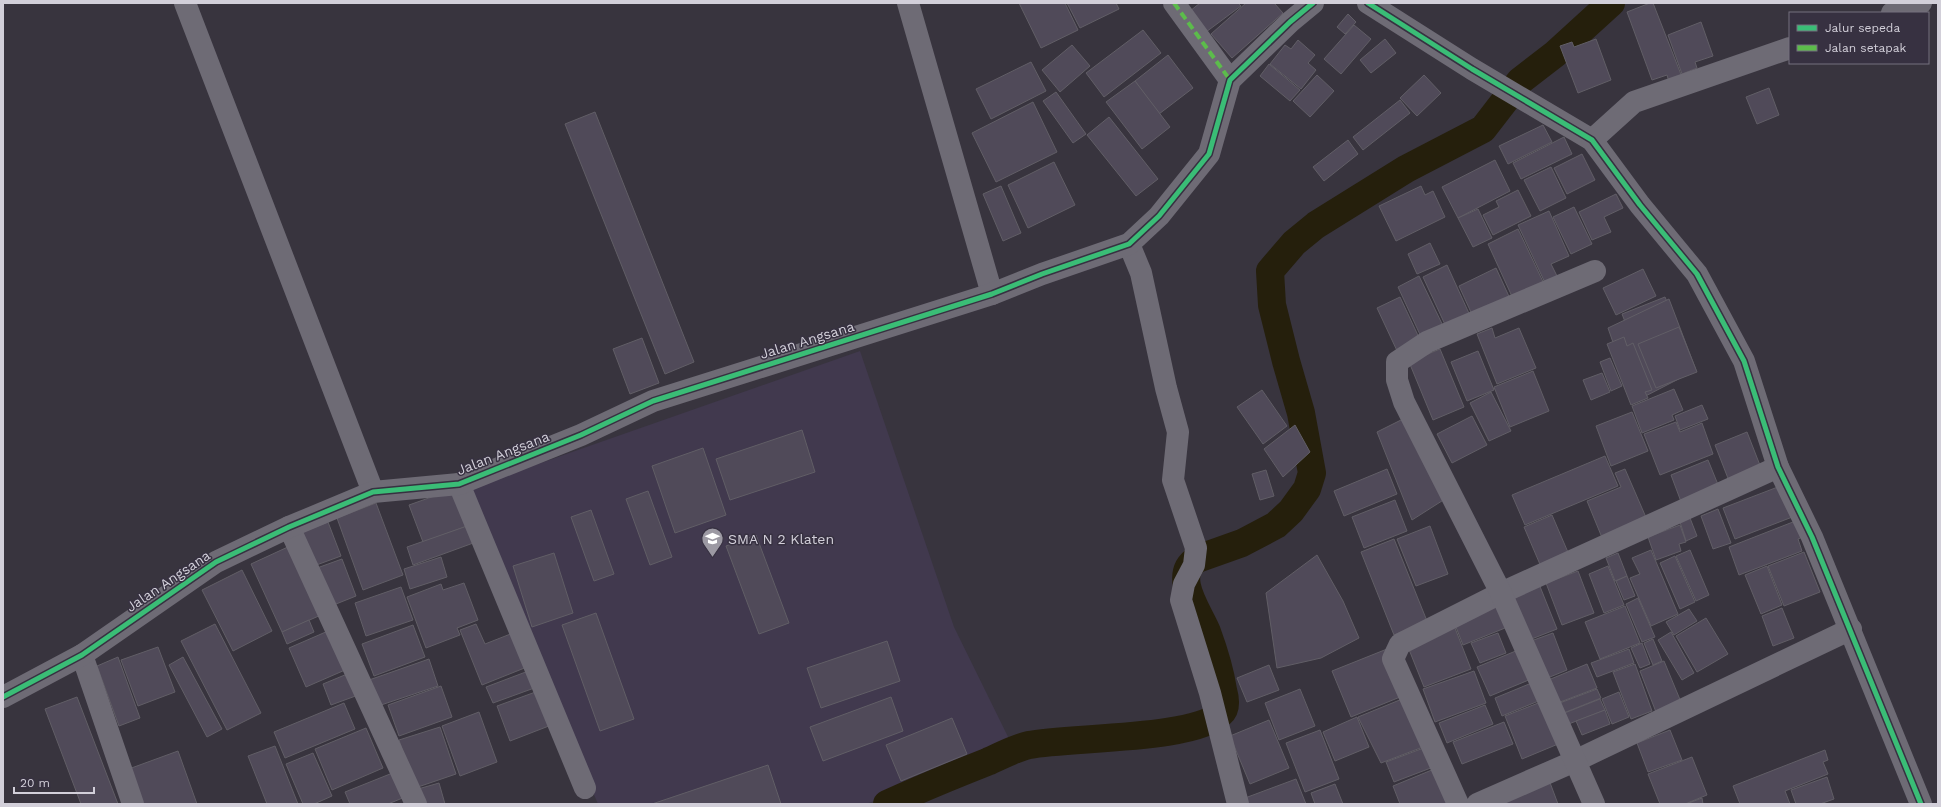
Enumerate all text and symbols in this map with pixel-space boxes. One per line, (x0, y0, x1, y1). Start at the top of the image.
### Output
legend (1789, 12, 1929, 64)
text: Jalur sepeda (1825, 21, 1900, 35)
text: Jalan setapak (1825, 41, 1907, 55)
street label: Jalan Angsana (758, 318, 856, 362)
street label: Jalan Angsana (454, 428, 552, 478)
school or university icon: SMA N 2 Klaten (699, 526, 725, 559)
place label: SMA N 2 Klaten (728, 531, 834, 547)
street label: Jalan Angsana (123, 547, 213, 615)
scale bar (14, 769, 94, 795)
text: 20 m (20, 776, 50, 790)

